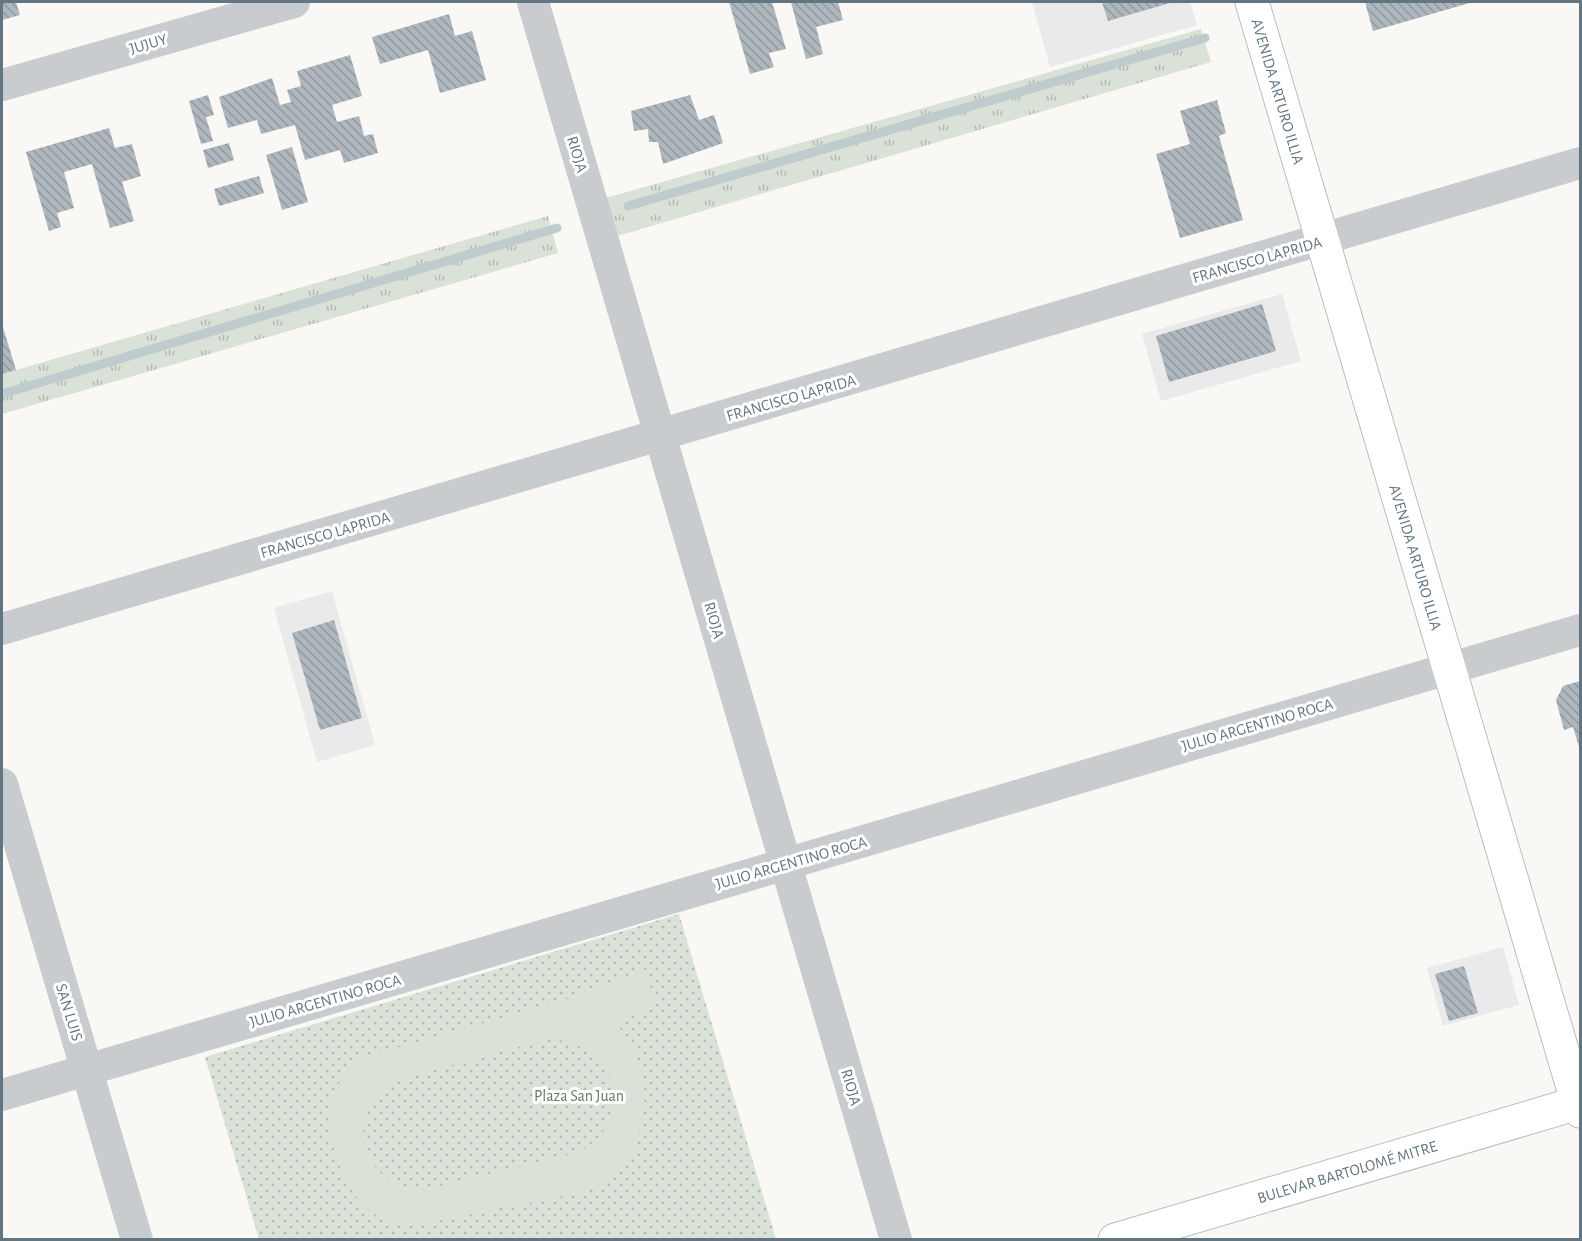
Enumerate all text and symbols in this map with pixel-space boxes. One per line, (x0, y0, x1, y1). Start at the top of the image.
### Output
street label: AVENIDA ARTURO ILLIA (1248, 17, 1307, 166)
street label: JUJUY (128, 31, 169, 57)
street label: RIOJA (564, 134, 590, 174)
street label: FRANCISCO LAPRIDA (1191, 234, 1324, 286)
street label: FRANCISCO LAPRIDA (725, 372, 858, 424)
street label: AVENIDA ARTURO ILLIA (1386, 483, 1444, 632)
street label: FRANCISCO LAPRIDA (259, 509, 392, 561)
street label: RIOJA (701, 600, 727, 640)
street label: JULIO ARGENTINO ROCA (1180, 696, 1335, 754)
street label: JULIO ARGENTINO ROCA (714, 834, 869, 892)
street label: JULIO ARGENTINO ROCA (248, 972, 403, 1030)
street label: SAN LUIS (53, 982, 85, 1043)
street label: RIOJA (838, 1067, 864, 1107)
park label: Plaza San Juan (534, 1088, 624, 1104)
street label: BULEVAR BARTOLOMÉ MITRE (1256, 1138, 1439, 1206)

